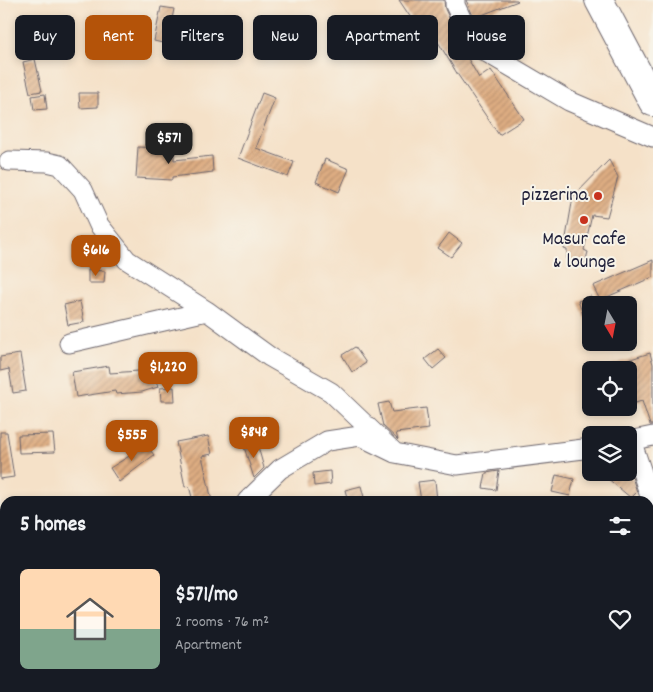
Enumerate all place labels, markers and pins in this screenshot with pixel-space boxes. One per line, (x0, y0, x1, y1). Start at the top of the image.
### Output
pin: $571 (139, 122, 199, 165)
place label: pizzerina (521, 182, 589, 210)
marker: pizzerina (592, 190, 604, 202)
marker: Masur cafe & lounge (578, 214, 590, 226)
place label: Masur cafe & lounge (542, 226, 626, 277)
pin: $616 (66, 234, 126, 277)
pin: $1,220 (127, 352, 209, 394)
pin: $848 (224, 416, 284, 459)
pin: $555 (102, 420, 162, 462)

